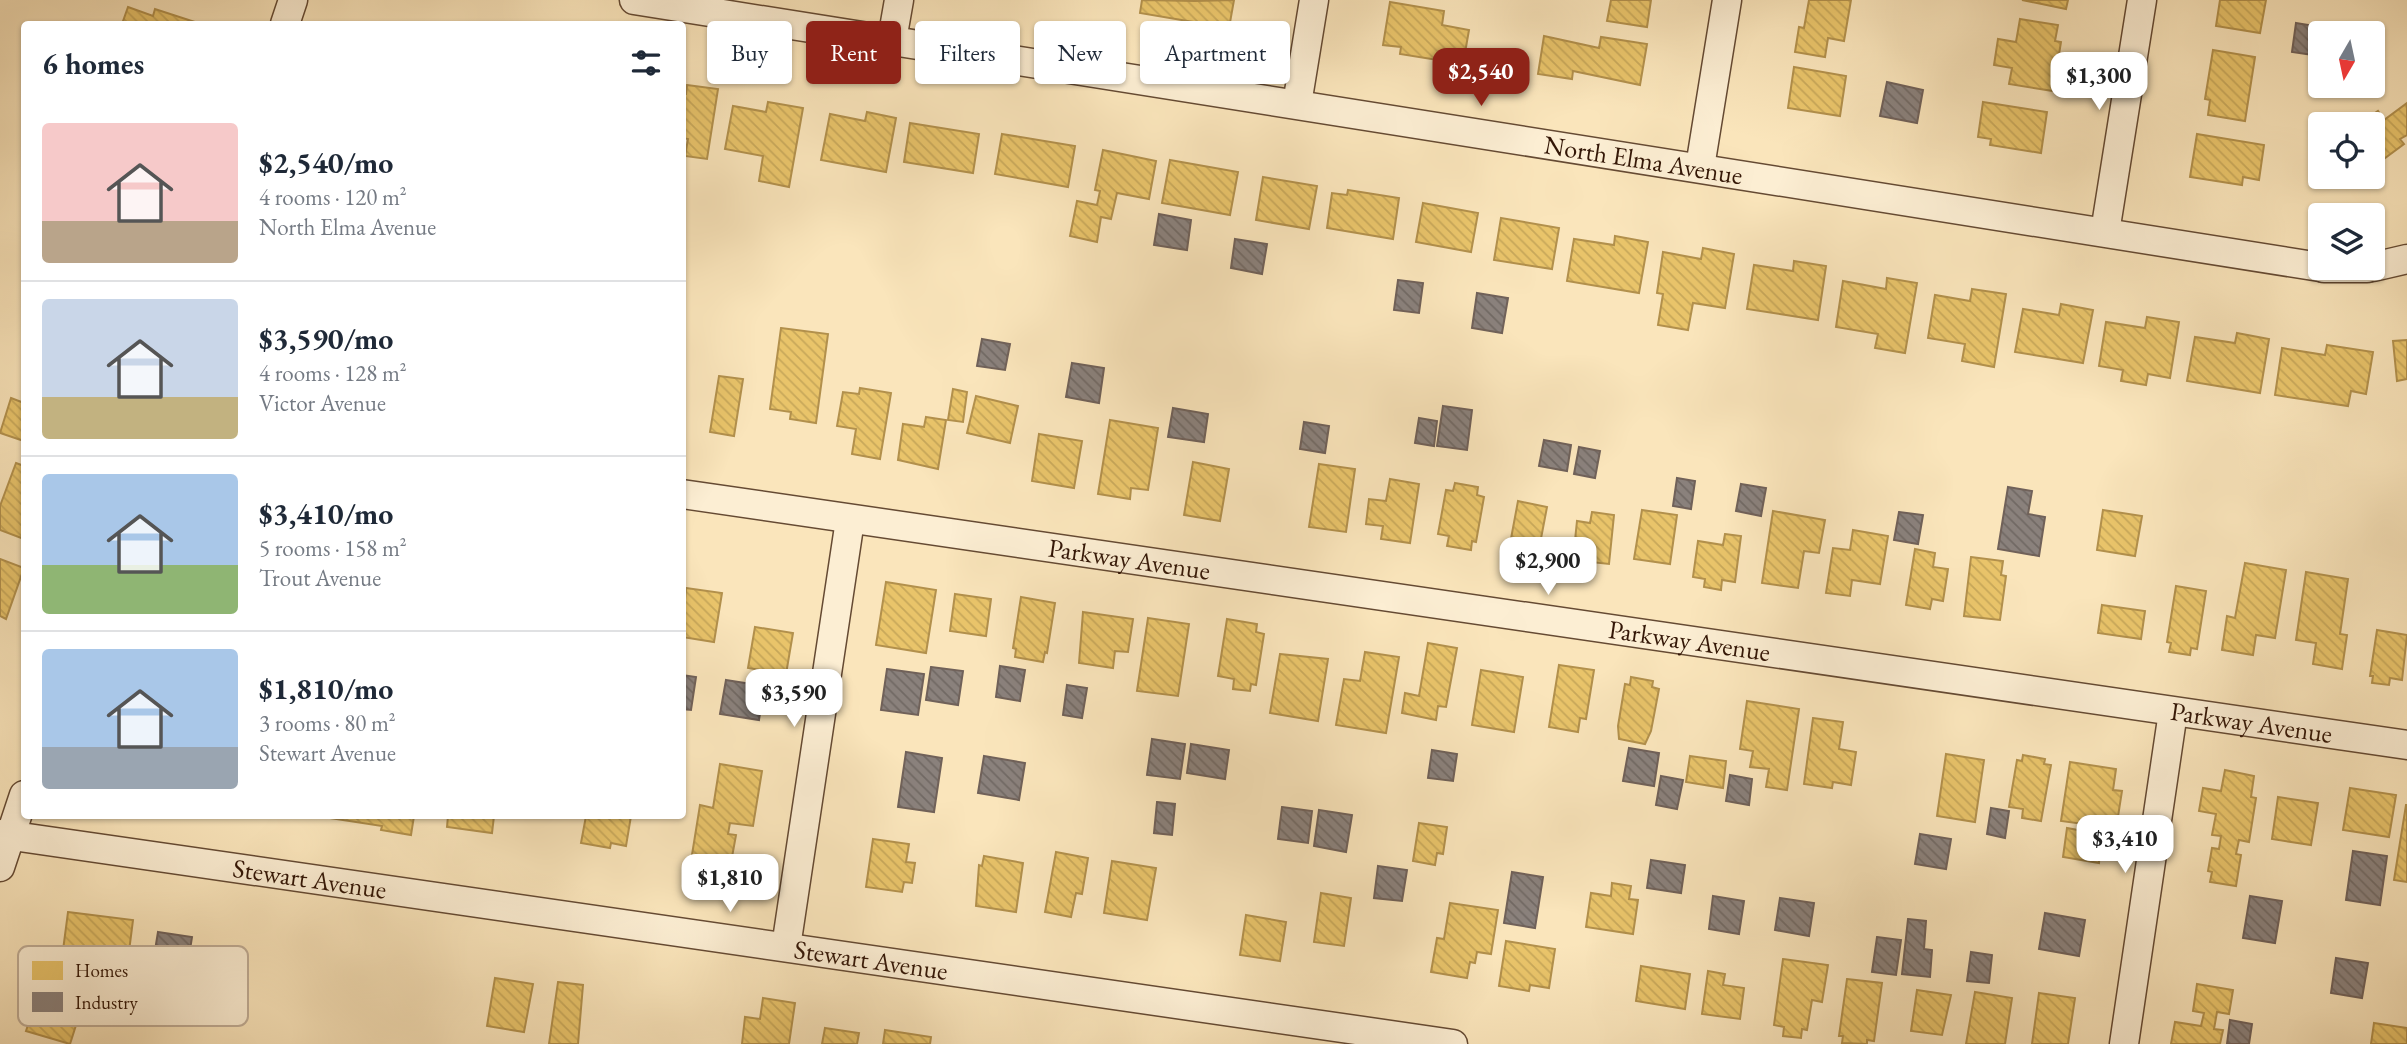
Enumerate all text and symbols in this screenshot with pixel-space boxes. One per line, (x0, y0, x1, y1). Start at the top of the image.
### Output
chip: Buy (707, 21, 792, 84)
chip: Rent (806, 21, 901, 84)
chip: Filters (915, 21, 1020, 84)
chip: New (1034, 21, 1126, 84)
chip: Apartment (1140, 21, 1290, 84)
north arrow (2308, 21, 2385, 98)
map controls (2308, 21, 2385, 280)
text: 6 homes (42, 44, 144, 83)
icon: filters (627, 44, 665, 82)
pin: $2,540 (1424, 48, 1538, 108)
pin: $1,300 (2042, 52, 2156, 112)
text: $2,540 (1449, 56, 1513, 86)
text: $1,300 (2067, 60, 2131, 90)
button: locate (2308, 112, 2385, 189)
street label: North Elma Avenue (1542, 127, 1745, 192)
text: $2,540/mo (259, 143, 393, 182)
icon: home (98, 151, 182, 235)
text: 4 rooms · 120 m² (259, 182, 407, 212)
button: layers (2308, 203, 2385, 280)
text: North Elma Avenue (259, 212, 436, 242)
text: $3,590/mo (259, 319, 393, 358)
icon: home (98, 327, 182, 411)
text: 4 rooms · 128 m² (259, 358, 407, 388)
text: Victor Avenue (259, 388, 386, 418)
text: $3,410/mo (259, 494, 393, 533)
icon: home (98, 502, 182, 586)
street label: Parkway Avenue (1046, 531, 1212, 588)
text: 5 rooms · 158 m² (259, 533, 407, 563)
pin: $2,900 (1491, 538, 1605, 597)
text: $2,900 (1516, 545, 1580, 575)
text: Trout Avenue (259, 563, 381, 593)
street label: Parkway Avenue (1606, 612, 1773, 669)
text: $1,810/mo (259, 669, 393, 708)
pin: $3,590 (737, 670, 851, 729)
icon: home (98, 677, 182, 761)
text: $3,590 (762, 677, 826, 707)
street label: Parkway Avenue (2168, 694, 2335, 751)
text: 3 rooms · 80 m² (259, 708, 396, 738)
text: Stewart Avenue (259, 738, 396, 768)
pin: $3,410 (2068, 816, 2182, 875)
text: $3,410 (2093, 823, 2157, 853)
street label: Stewart Avenue (231, 851, 389, 907)
pin: $1,810 (673, 855, 787, 914)
text: $1,810 (698, 862, 762, 892)
street label: Stewart Avenue (792, 932, 950, 988)
legend (18, 946, 248, 1026)
text: Homes (75, 958, 128, 983)
text: Industry (75, 990, 139, 1015)

